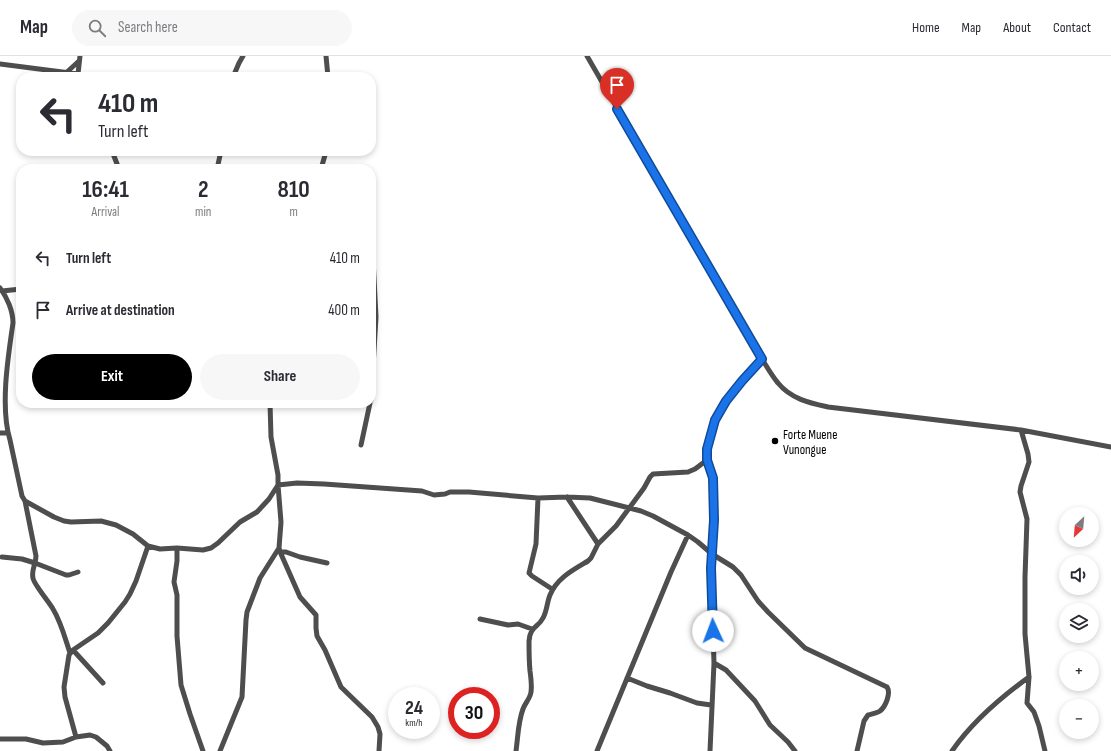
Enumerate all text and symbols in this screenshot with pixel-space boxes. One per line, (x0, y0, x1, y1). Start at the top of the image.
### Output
search box (72, 10, 352, 46)
text: Map (20, 16, 48, 39)
icon: search (86, 17, 108, 39)
text: Search here (118, 18, 178, 37)
text: Home (912, 19, 940, 36)
text: Map (962, 19, 981, 36)
text: About (1003, 19, 1031, 36)
text: Contact (1053, 19, 1091, 36)
pin (600, 68, 634, 109)
icon: arrive (606, 74, 628, 96)
text: 410 m (98, 87, 158, 120)
icon: left (32, 88, 84, 140)
text: Turn left (98, 121, 149, 142)
text: 16:41 (82, 175, 129, 204)
text: 2 (198, 175, 209, 204)
text: 810 (278, 175, 310, 204)
text: Arrival (92, 204, 120, 220)
text: min (195, 204, 211, 220)
text: m (290, 204, 298, 220)
icon: left (32, 247, 54, 269)
text: Turn left (66, 249, 111, 268)
text: 410 m (330, 249, 360, 268)
icon: arrive (32, 299, 54, 321)
text: Arrive at destination (66, 301, 175, 320)
text: 400 m (328, 301, 360, 320)
button: Exit (32, 354, 192, 400)
button: Share (200, 354, 360, 400)
place label: Forte Muene Vunongue (783, 427, 837, 458)
marker: Forte Muene Vunongue (770, 436, 780, 446)
north arrow (1059, 507, 1099, 547)
map controls (1059, 507, 1099, 739)
button: sound (1059, 555, 1099, 595)
button: layers (1059, 603, 1099, 643)
position arrow (692, 610, 734, 652)
button: + (1059, 651, 1099, 691)
speed limit sign: 30 (448, 687, 500, 739)
text: 24 (405, 696, 423, 720)
button: − (1059, 699, 1099, 739)
text: km/h (405, 717, 423, 729)

